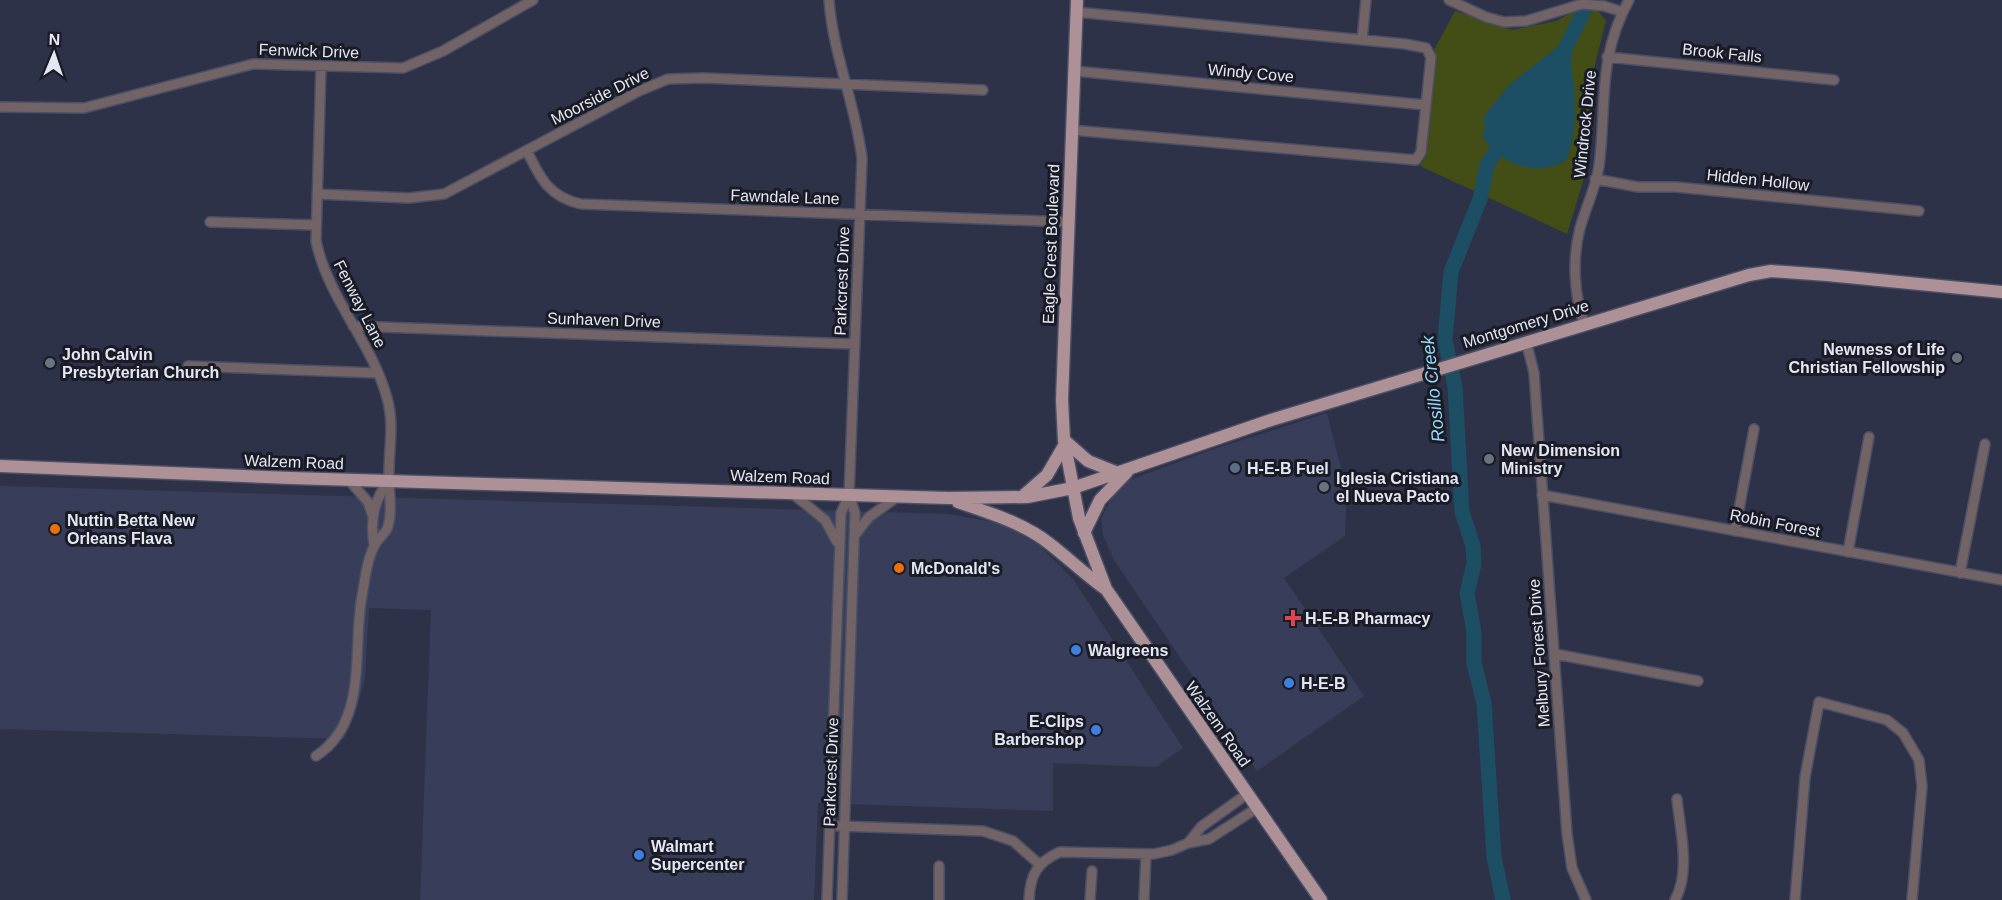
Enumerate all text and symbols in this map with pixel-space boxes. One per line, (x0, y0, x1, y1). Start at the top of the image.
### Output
north arrow (24, 24, 84, 84)
text: N (48, 31, 61, 48)
street label: Brook Falls (1681, 40, 1763, 66)
street label: Fenwick Drive (258, 41, 360, 61)
street label: Windy Cove (1207, 61, 1295, 85)
street label: Moorside Drive (548, 64, 652, 128)
street label: Windrock Drive (1571, 69, 1599, 179)
street label: Eagle Crest Boulevard (1040, 164, 1062, 324)
street label: Hidden Hollow (1706, 166, 1811, 194)
street label: Fawndale Lane (730, 187, 840, 207)
street label: Parkcrest Drive (832, 226, 852, 336)
street label: Fenway Lane (331, 257, 389, 351)
street label: Montgomery Drive (1461, 297, 1591, 351)
street label: Sunhaven Drive (547, 310, 661, 330)
water label: Rosillo Creek (1417, 334, 1449, 443)
place label: Newness of Life Christian Fellowship (1789, 341, 1945, 376)
place label: John Calvin Presbyterian Church (62, 346, 219, 381)
marker: Newness of Life Christian Fellowship (1950, 351, 1964, 365)
marker: John Calvin Presbyterian Church (43, 356, 57, 370)
place label: New Dimension Ministry (1501, 442, 1620, 477)
street label: Walzem Road (244, 452, 344, 472)
marker: New Dimension Ministry (1482, 452, 1496, 466)
place label: H-E-B Fuel (1247, 460, 1329, 477)
marker: H-E-B Fuel (1228, 461, 1242, 475)
street label: Walzem Road (730, 467, 830, 487)
place label: Iglesia Cristiana el Nueva Pacto (1336, 470, 1459, 505)
marker: Iglesia Cristiana el Nueva Pacto (1317, 480, 1331, 494)
street label: Robin Forest (1728, 506, 1822, 540)
place label: Nuttin Betta New Orleans Flava (67, 512, 196, 547)
marker: Nuttin Betta New Orleans Flava (48, 522, 62, 536)
place label: McDonald's (911, 560, 1000, 577)
marker: McDonald's (892, 561, 906, 575)
street label: Melbury Forest Drive (1525, 578, 1553, 728)
place label: H-E-B Pharmacy (1305, 610, 1430, 627)
marker: H-E-B Pharmacy (1286, 611, 1300, 625)
place label: Walgreens (1088, 642, 1168, 659)
marker: Walgreens (1069, 643, 1083, 657)
place label: H-E-B (1301, 675, 1345, 692)
marker: H-E-B (1282, 676, 1296, 690)
street label: Walzem Road (1182, 678, 1254, 770)
place label: E-Clips Barbershop (994, 713, 1084, 748)
street label: Parkcrest Drive (821, 717, 841, 827)
marker: E-Clips Barbershop (1089, 723, 1103, 737)
place label: Walmart Supercenter (651, 838, 744, 873)
marker: Walmart Supercenter (632, 848, 646, 862)

